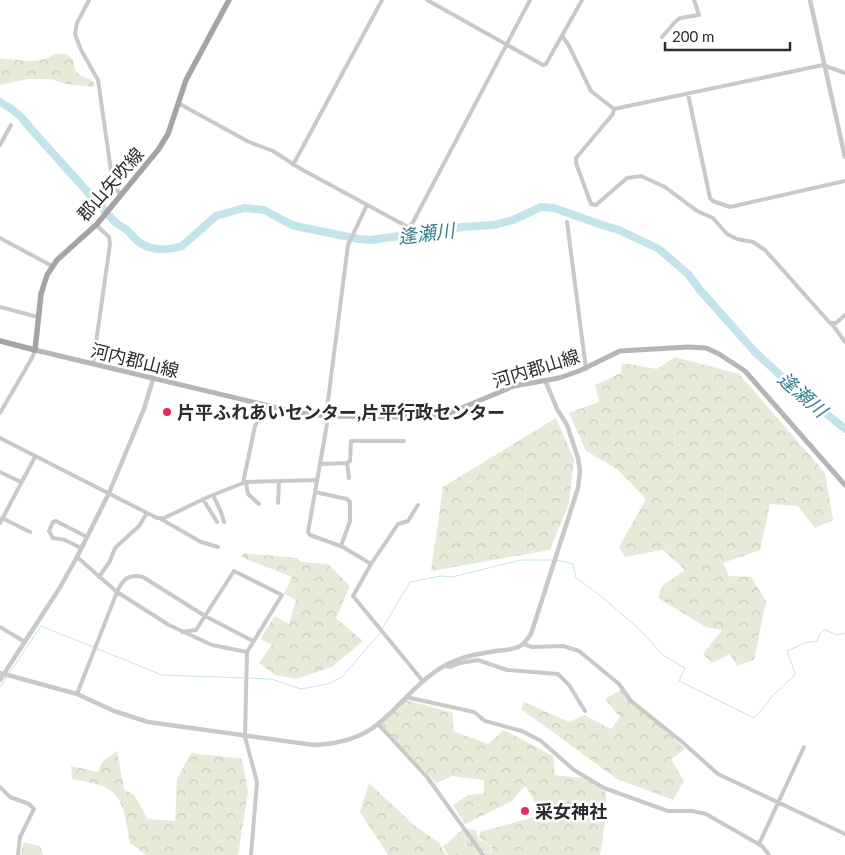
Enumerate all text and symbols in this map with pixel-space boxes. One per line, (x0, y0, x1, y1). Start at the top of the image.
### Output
scale bar (665, 20, 790, 52)
text: 200 m (672, 27, 714, 45)
street label: 郡山矢吹線 (72, 143, 148, 225)
water label: 逢瀬川 (396, 218, 458, 248)
street label: 河内郡山線 (89, 338, 181, 382)
street label: 河内郡山線 (490, 344, 582, 392)
water label: 逢瀬川 (774, 367, 834, 423)
place label: 片平ふれあいセンター,片平行政センター (177, 401, 505, 423)
marker: 片平ふれあいセンター,片平行政センター (161, 406, 173, 418)
place label: 采女神社 (535, 800, 607, 822)
marker: 采女神社 (519, 805, 531, 817)

